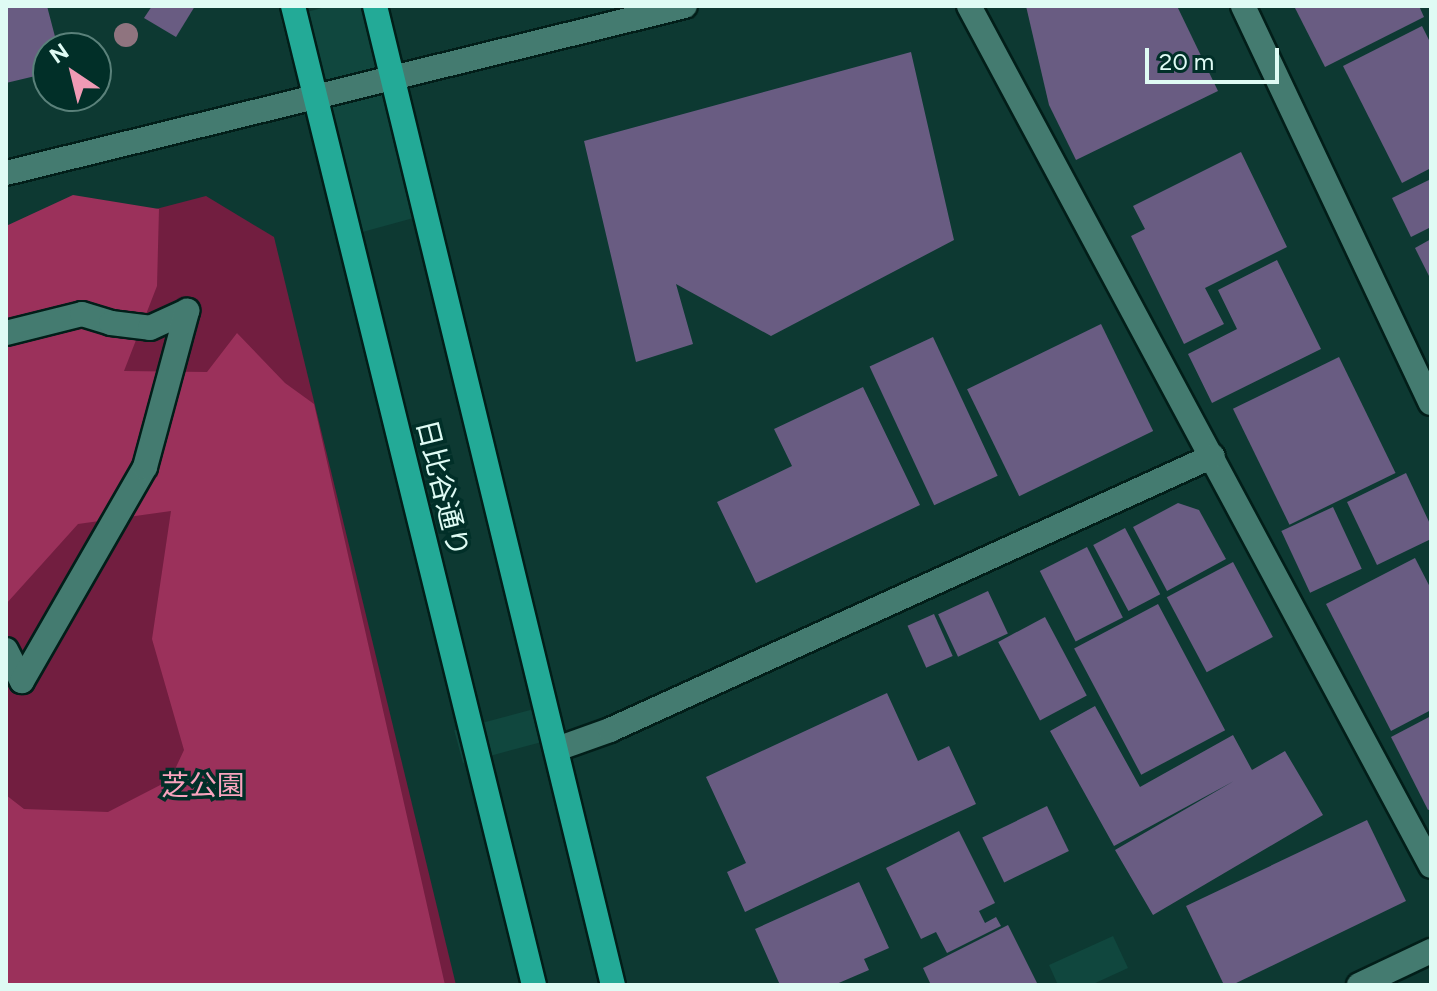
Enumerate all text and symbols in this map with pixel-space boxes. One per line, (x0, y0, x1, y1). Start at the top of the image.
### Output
north arrow (32, 32, 112, 112)
scale bar (1149, 32, 1283, 82)
text: N (44, 38, 74, 70)
text: 20 m (1159, 47, 1214, 76)
street label: 日比谷通り (410, 416, 476, 560)
park label: 芝公園 (161, 768, 245, 802)

